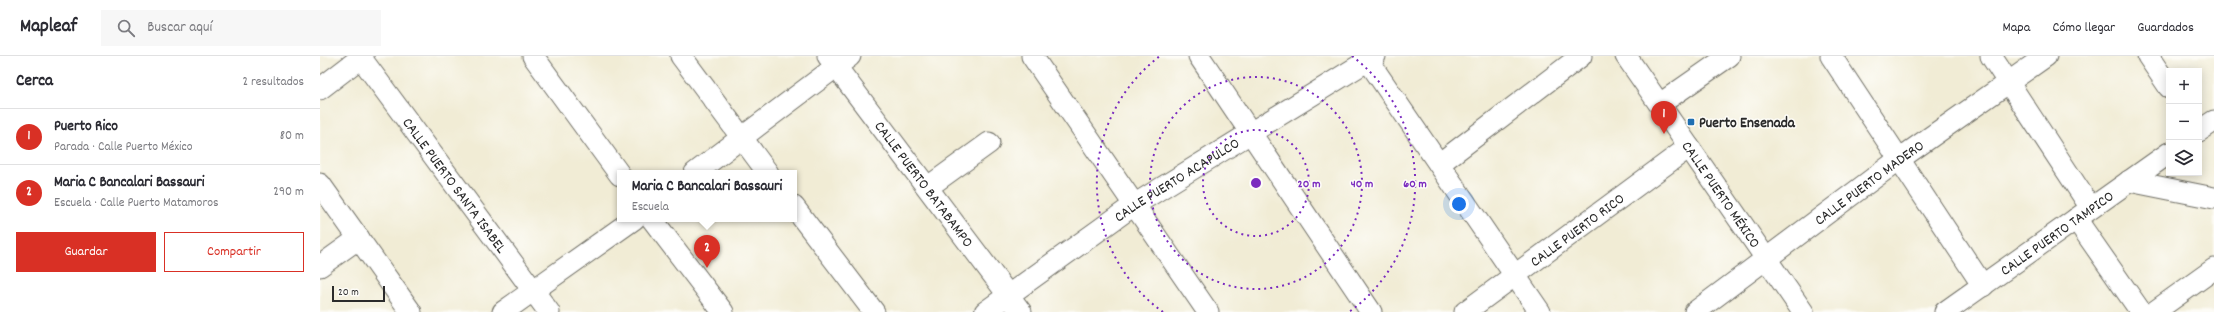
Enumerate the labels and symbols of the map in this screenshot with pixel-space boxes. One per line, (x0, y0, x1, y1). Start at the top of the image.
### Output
pin: 1 (1651, 101, 1677, 134)
place label: Puerto Ensenada (1699, 113, 1796, 135)
street label: CALLE PUERTO SANTA ISABEL (396, 114, 511, 259)
street label: CALLE PUERTO BATABAMPO (868, 117, 978, 253)
marker: Puerto Ensenada (1686, 117, 1696, 127)
street label: CALLE PUERTO ACAPULCO (1110, 133, 1244, 229)
street label: CALLE PUERTO MADERO (1811, 136, 1929, 232)
street label: CALLE PUERTO MÉXICO (1675, 137, 1765, 253)
centre of rings (1249, 176, 1263, 190)
text: 20 m (1298, 176, 1320, 193)
text: 40 m (1351, 176, 1373, 193)
text: 60 m (1403, 176, 1427, 193)
street label: CALLE PUERTO TAMPICO (1996, 186, 2119, 282)
street label: CALLE PUERTO RICO (1526, 189, 1630, 273)
your location (1449, 194, 1469, 214)
pin: 2 (694, 235, 720, 268)
scale bar (332, 284, 385, 303)

